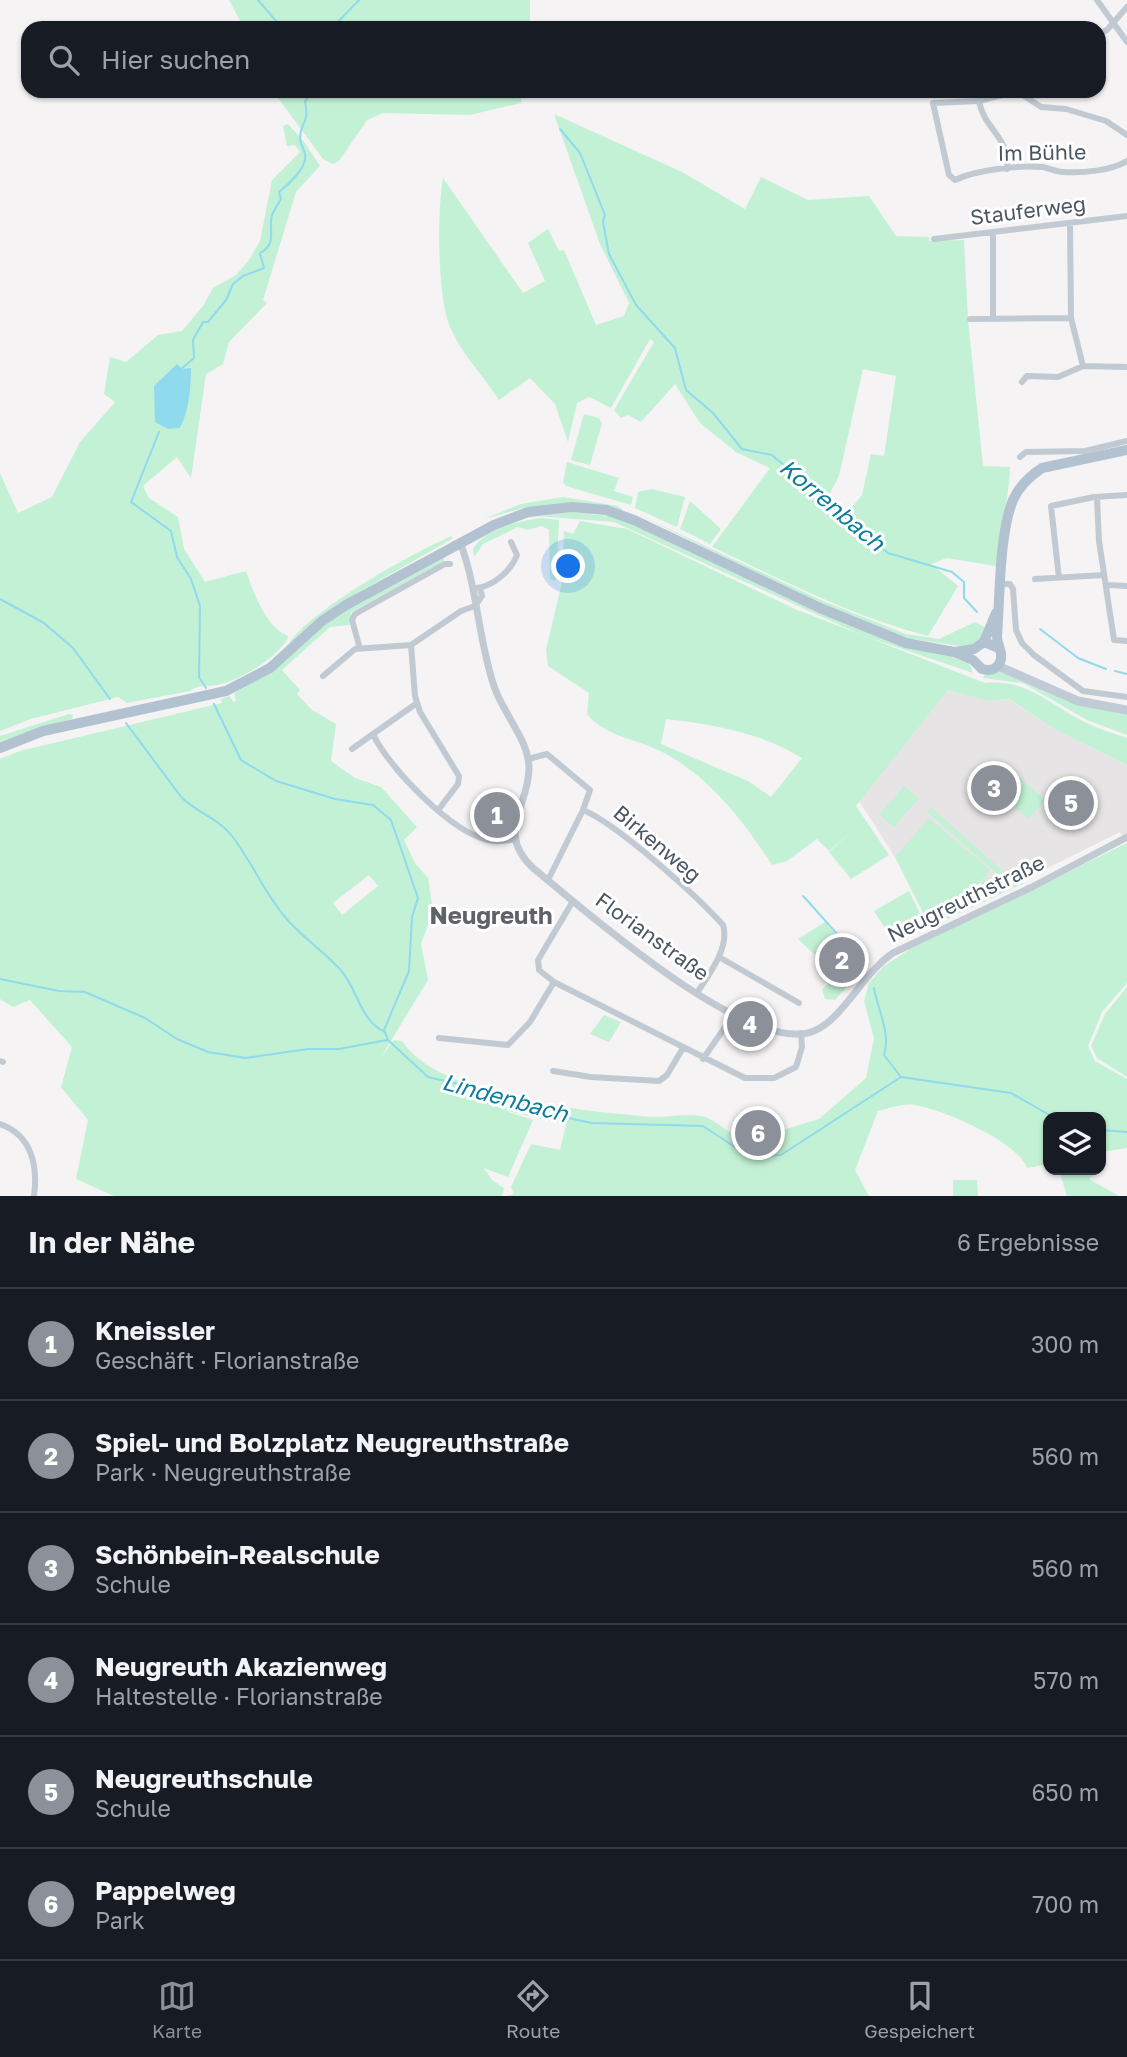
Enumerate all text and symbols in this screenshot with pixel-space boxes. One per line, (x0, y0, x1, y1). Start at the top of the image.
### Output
search box (21, 21, 1106, 98)
icon: search (45, 41, 83, 79)
text: Hier suchen (101, 44, 250, 75)
street label: Im Bühle (997, 138, 1087, 166)
street label: Stauferweg (969, 190, 1087, 230)
water label: Korrenbach (775, 452, 891, 557)
your location (551, 549, 585, 583)
pin: 3 (971, 762, 1017, 814)
pin: 5 (1048, 777, 1094, 829)
pin: 1 (474, 789, 520, 841)
street label: Birkenweg (609, 799, 707, 887)
street label: Neugreuthstraße (883, 849, 1048, 947)
street label: Florianstraße (591, 886, 714, 986)
district label: Neugreuth (430, 900, 553, 929)
pin: 2 (819, 934, 865, 986)
pin: 4 (727, 998, 773, 1050)
water label: Lindenbach (439, 1067, 572, 1127)
pin: 6 (735, 1107, 781, 1159)
map controls (1043, 1112, 1106, 1175)
button: layers (1043, 1112, 1106, 1175)
text: In der Nähe (28, 1224, 195, 1260)
text: 6 Ergebnisse (957, 1228, 1099, 1256)
text: Kneissler (95, 1315, 215, 1346)
text: 1 (45, 1330, 57, 1358)
text: 300 m (1031, 1330, 1099, 1358)
text: Geschäft · Florianstraße (95, 1346, 359, 1374)
text: Spiel- und Bolzplatz Neugreuthstraße (95, 1427, 569, 1458)
text: 2 (44, 1442, 58, 1470)
text: 560 m (1031, 1442, 1099, 1470)
text: Park · Neugreuthstraße (95, 1458, 351, 1486)
text: Schönbein-Realschule (95, 1539, 380, 1570)
text: 3 (44, 1554, 58, 1582)
text: 560 m (1031, 1554, 1099, 1582)
text: Schule (95, 1570, 171, 1598)
text: Neugreuth Akazienweg (95, 1651, 387, 1682)
text: 4 (44, 1666, 58, 1694)
text: 570 m (1033, 1666, 1099, 1694)
text: Haltestelle · Florianstraße (95, 1682, 383, 1710)
text: Neugreuthschule (95, 1763, 313, 1794)
text: 5 (44, 1778, 58, 1806)
text: 650 m (1031, 1778, 1099, 1806)
text: Schule (95, 1794, 171, 1822)
text: Pappelweg (95, 1875, 236, 1906)
text: 6 (44, 1890, 58, 1918)
text: 700 m (1032, 1890, 1099, 1918)
text: Park (95, 1906, 145, 1934)
tab: Karte (152, 1977, 202, 2042)
tab: Route (506, 1977, 560, 2042)
tab: Gespeichert (864, 1977, 975, 2042)

